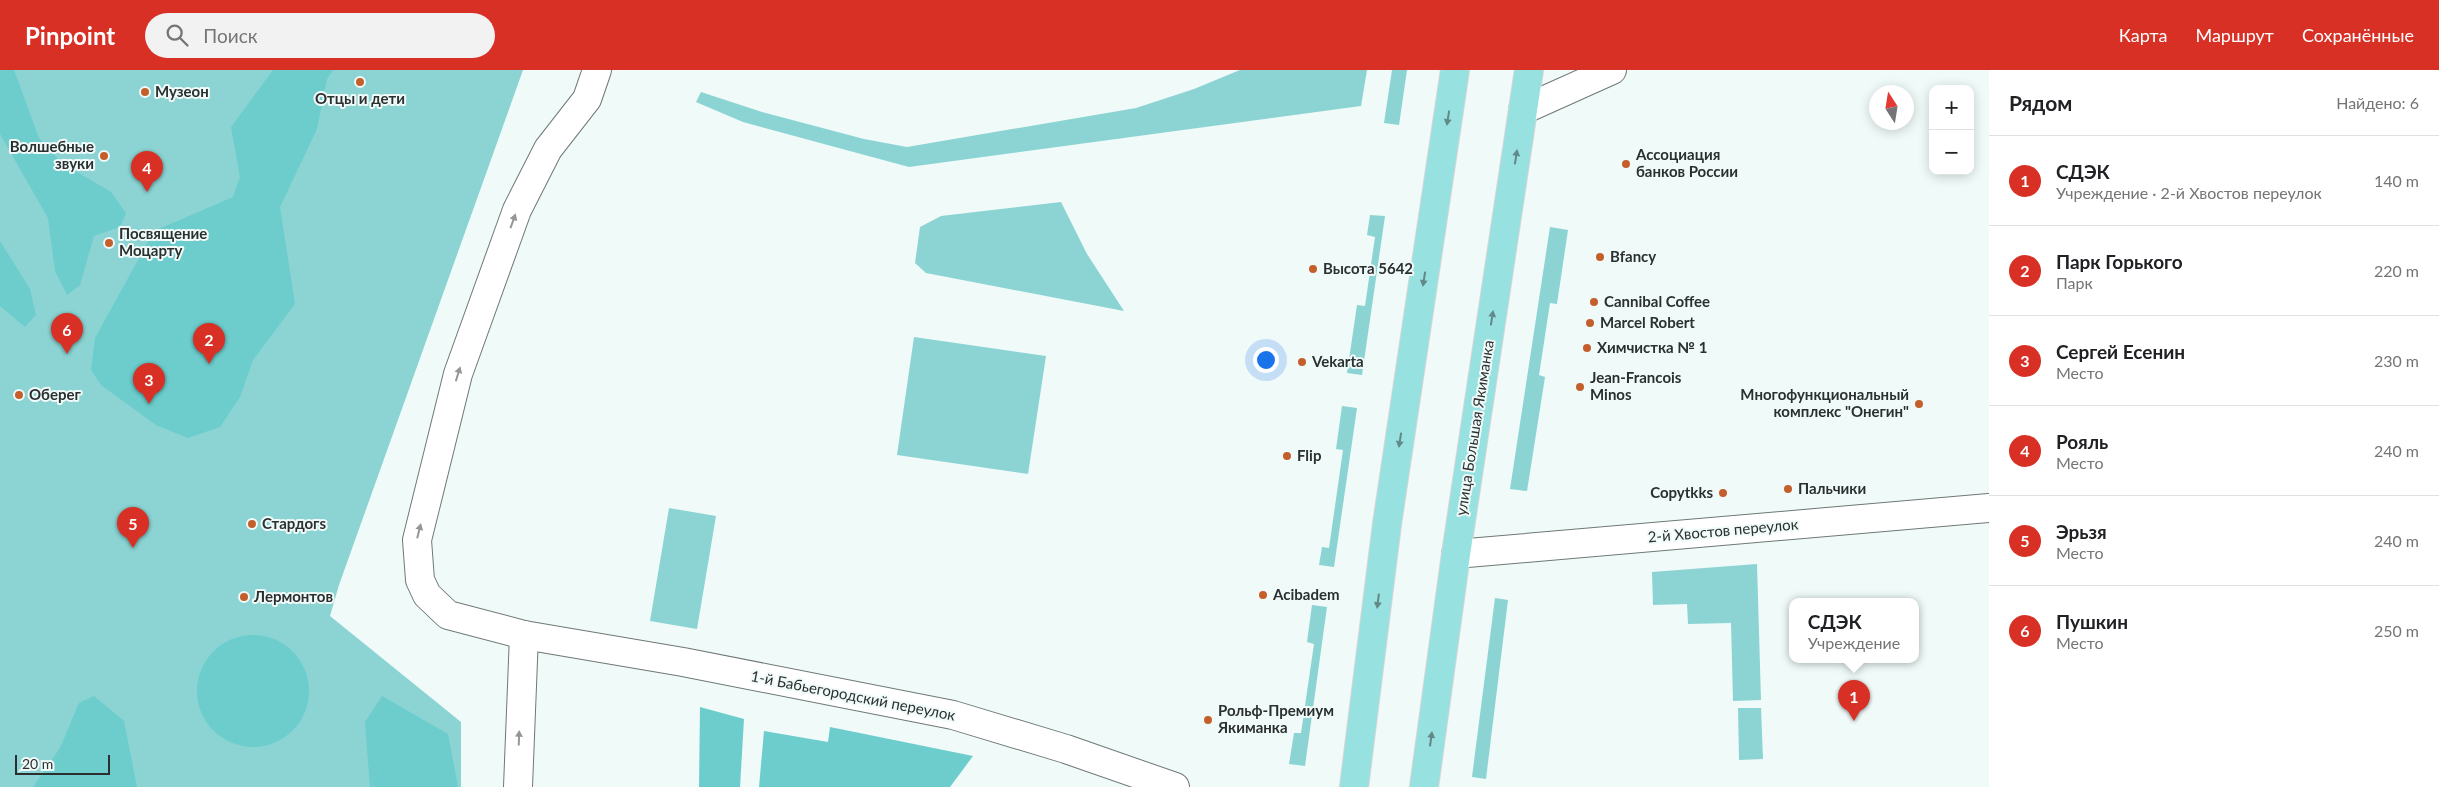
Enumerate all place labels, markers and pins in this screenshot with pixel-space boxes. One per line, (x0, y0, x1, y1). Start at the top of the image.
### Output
marker: Отцы и дети (354, 76, 366, 88)
place label: Музеон (155, 82, 209, 100)
marker: Музеон (139, 86, 151, 98)
place label: Отцы и дети (315, 89, 405, 107)
place label: Волшебные звуки (10, 137, 94, 172)
place label: Ассоциация банков России (1635, 145, 1738, 180)
marker: Волшебные звуки (98, 150, 110, 162)
pin: 4 (131, 151, 163, 192)
marker: Ассоциация банков России (1620, 158, 1632, 170)
place label: Посвящение Моцарту (119, 224, 207, 259)
marker: Посвящение Моцарту (103, 237, 115, 249)
place label: Bfancy (1610, 247, 1656, 265)
marker: Bfancy (1594, 251, 1606, 263)
place label: Высота 5642 (1323, 259, 1413, 277)
marker: Высота 5642 (1307, 263, 1319, 275)
place label: Cannibal Coffee (1604, 292, 1710, 310)
marker: Cannibal Coffee (1588, 296, 1600, 308)
pin: 6 (51, 313, 83, 354)
place label: Marcel Robert (1600, 313, 1695, 331)
marker: Marcel Robert (1584, 317, 1596, 329)
pin: 2 (193, 323, 225, 364)
place label: Химчистка № 1 (1597, 338, 1707, 356)
marker: Химчистка № 1 (1581, 342, 1593, 354)
place label: Vekarta (1311, 352, 1364, 370)
marker: Vekarta (1296, 356, 1308, 368)
pin: 3 (133, 363, 165, 404)
place label: Jean-Francois Minos (1590, 368, 1682, 403)
marker: Jean-Francois Minos (1574, 381, 1586, 393)
place label: Оберег (29, 385, 81, 403)
place label: Многофункциональный комплекс "Онегин" (1740, 385, 1909, 420)
marker: Оберег (13, 389, 25, 401)
marker: Многофункциональный комплекс "Онегин" (1913, 398, 1925, 410)
place label: Flip (1297, 446, 1321, 464)
marker: Flip (1281, 450, 1293, 462)
place label: Пальчики (1798, 479, 1866, 497)
place label: Copytkks (1650, 483, 1713, 501)
marker: Пальчики (1782, 483, 1794, 495)
marker: Copytkks (1717, 487, 1729, 499)
pin: 5 (117, 507, 149, 548)
place label: Стардогs (262, 514, 326, 532)
marker: Стардогs (246, 518, 258, 530)
place label: Acibadem (1272, 585, 1339, 603)
place label: Лермонтов (253, 587, 333, 605)
marker: Acibadem (1257, 589, 1269, 601)
marker: Лермонтов (238, 591, 250, 603)
pin: 1 (1838, 680, 1870, 721)
place label: Рольф-Премиум Якиманка (1217, 701, 1334, 736)
marker: Рольф-Премиум Якиманка (1202, 714, 1214, 726)

